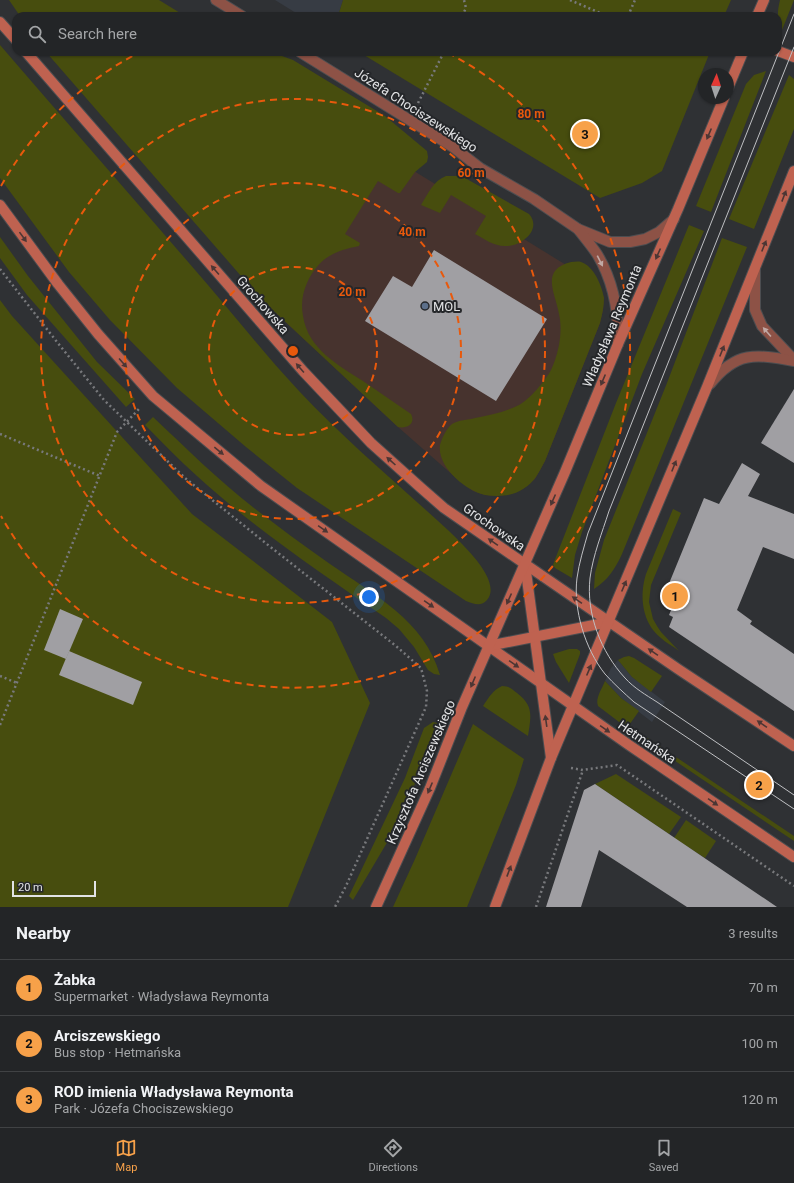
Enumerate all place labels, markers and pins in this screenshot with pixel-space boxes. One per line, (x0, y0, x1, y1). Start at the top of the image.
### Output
pin: 3 (572, 119, 598, 149)
place label: MOL (433, 299, 460, 314)
marker: MOL (420, 301, 430, 311)
centre of rings (286, 344, 300, 358)
pin: 1 (662, 581, 688, 611)
pin: 2 (746, 770, 772, 800)

